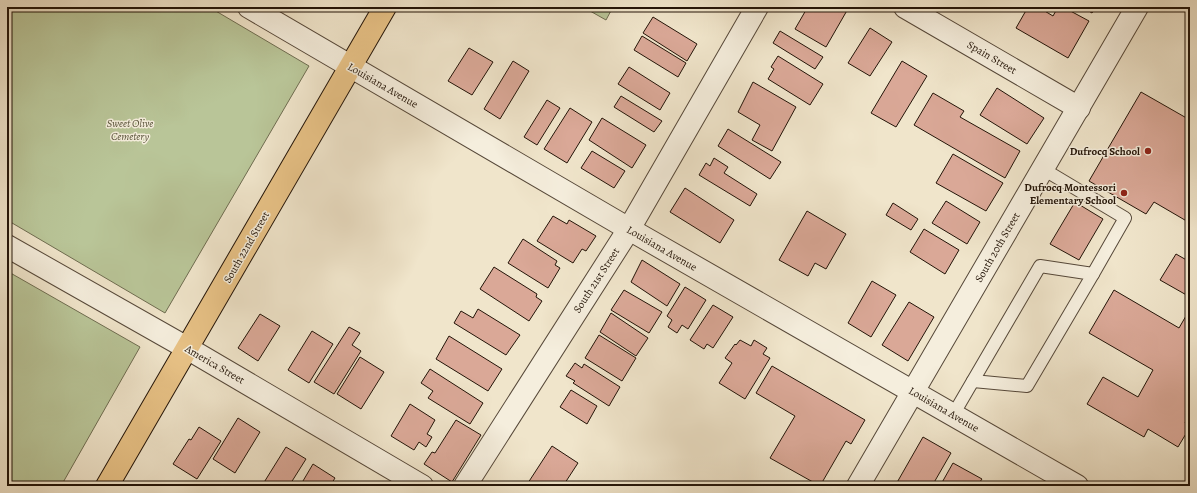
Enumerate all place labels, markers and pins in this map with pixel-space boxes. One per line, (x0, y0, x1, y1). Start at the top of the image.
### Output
place label: Dufrocq School (1070, 144, 1140, 159)
marker: Dufrocq School (1143, 146, 1153, 156)
place label: Dufrocq Montessori Elementary School (1024, 180, 1116, 208)
marker: Dufrocq Montessori Elementary School (1119, 188, 1129, 198)

